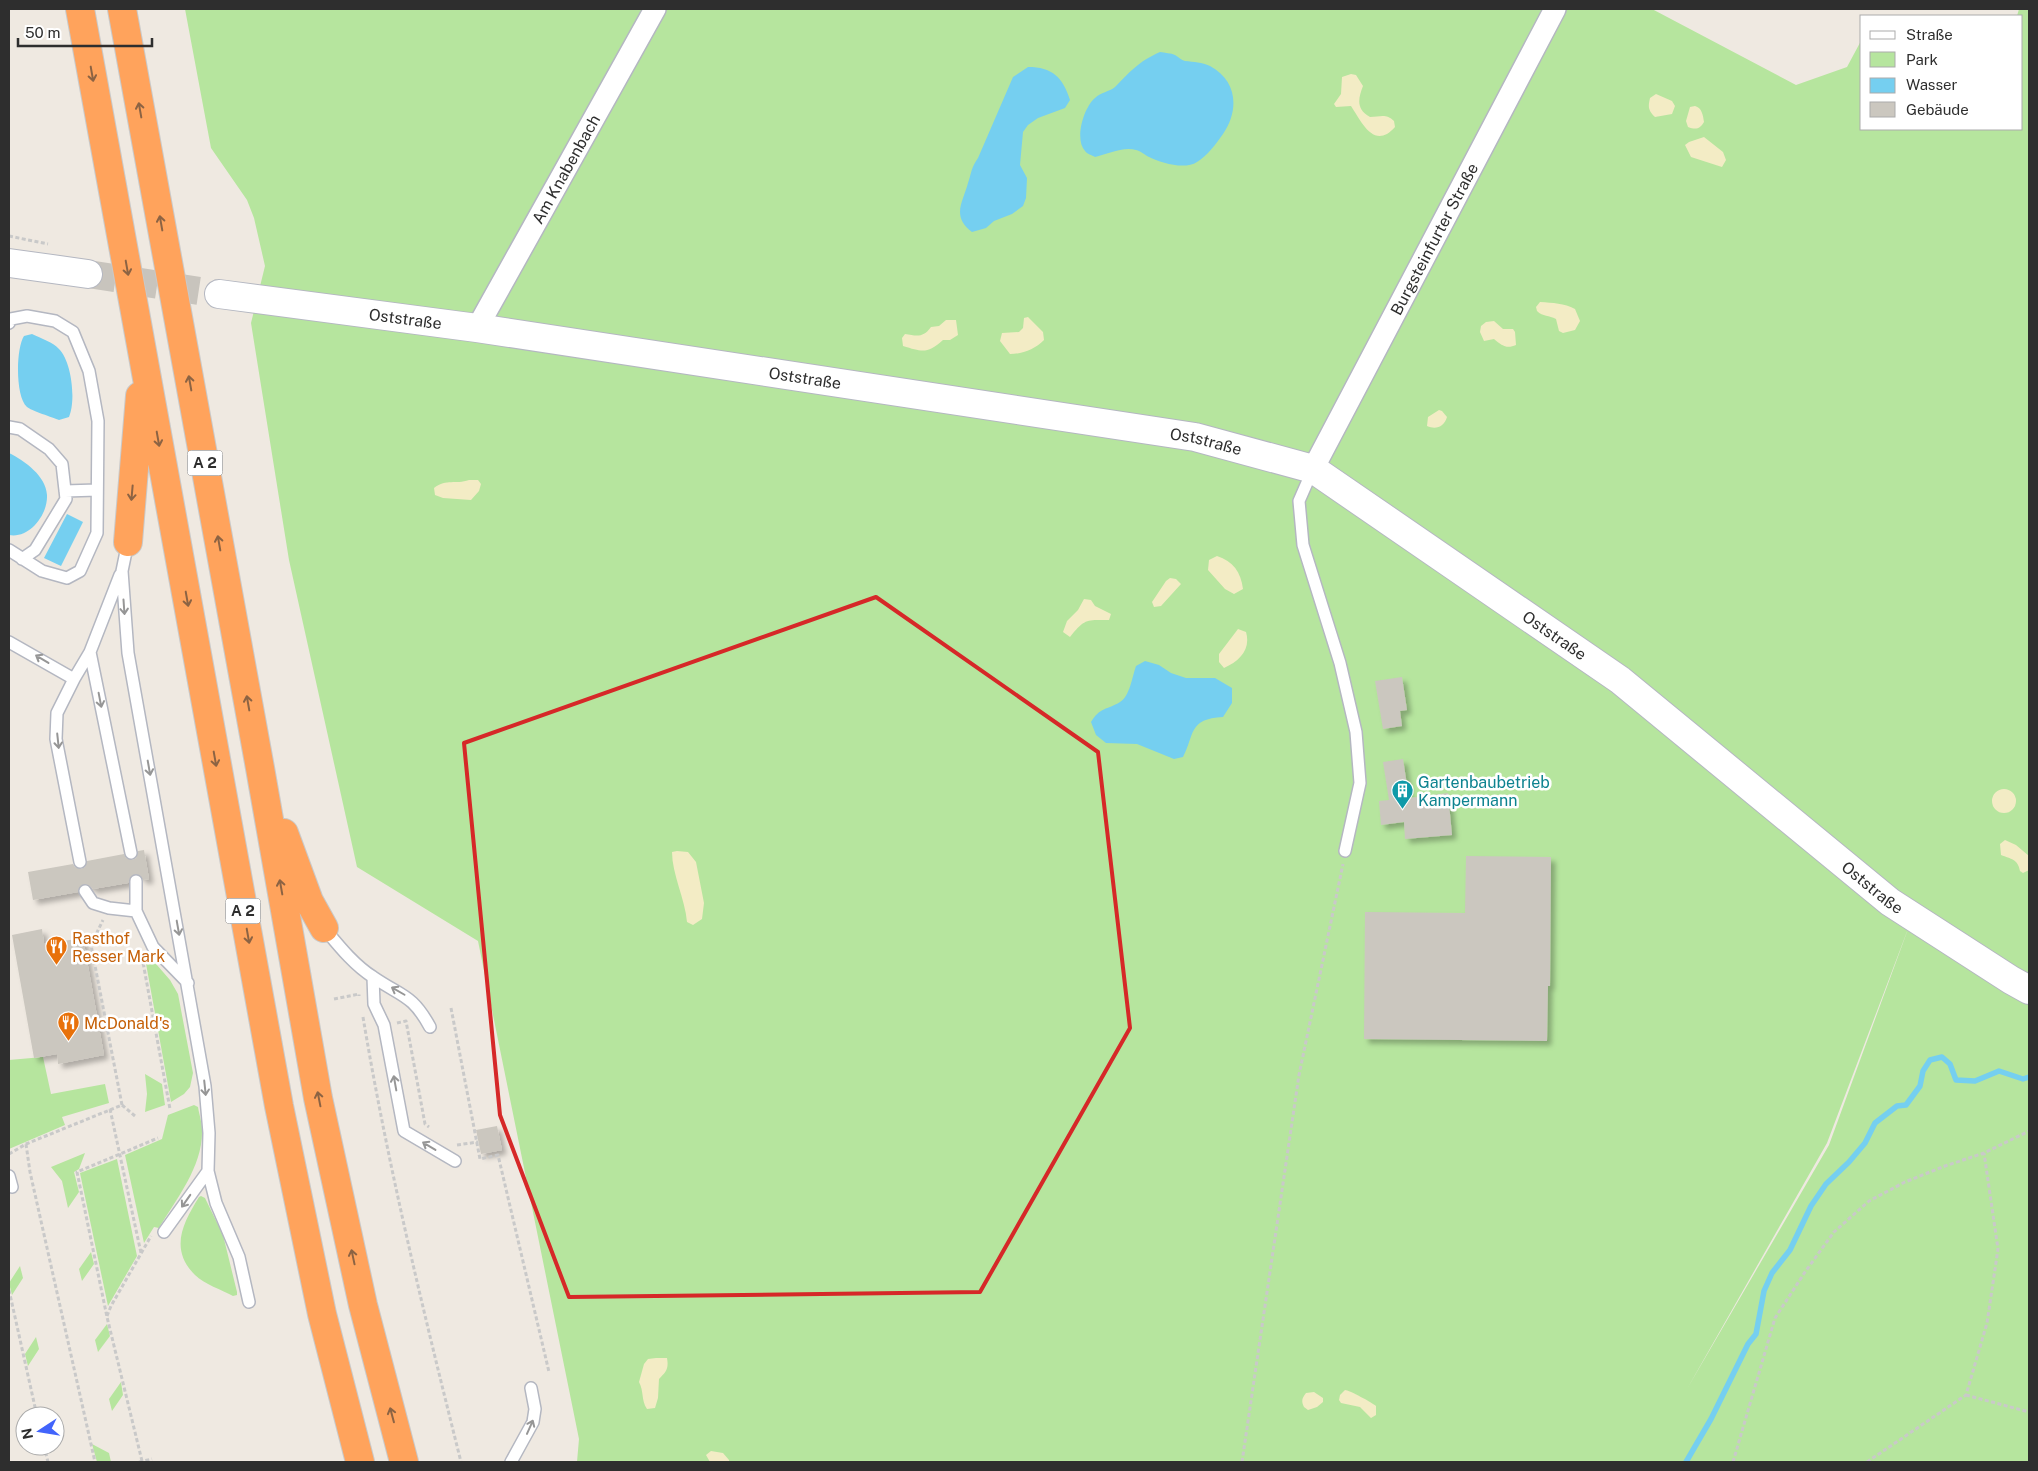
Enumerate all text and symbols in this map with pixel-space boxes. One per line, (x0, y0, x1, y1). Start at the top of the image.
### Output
scale bar (18, 15, 151, 47)
legend (1860, 15, 2023, 130)
text: 50 m (25, 24, 60, 41)
text: Straße (1906, 26, 1953, 43)
text: Park (1906, 51, 1938, 68)
one-way arrow (88, 66, 98, 82)
text: Wasser (1906, 76, 1958, 93)
text: Gebäude (1906, 101, 1969, 118)
one-way arrow (135, 102, 145, 118)
street label: Am Knabenbach (528, 111, 604, 227)
street label: Burgsteinfurter Straße (1387, 160, 1482, 318)
one-way arrow (156, 216, 165, 232)
one-way arrow (123, 260, 133, 276)
street label: Oststraße (368, 305, 443, 333)
street label: Oststraße (767, 363, 843, 393)
one-way arrow (185, 375, 195, 391)
street label: Oststraße (1169, 424, 1244, 459)
one-way arrow (153, 431, 163, 447)
road number: A 2 (188, 450, 222, 476)
one-way arrow (127, 484, 137, 500)
one-way arrow (214, 535, 224, 551)
one-way arrow (182, 591, 192, 607)
one-way arrow (120, 599, 129, 615)
street label: Oststraße (1519, 607, 1590, 664)
one-way arrow (35, 654, 49, 664)
one-way arrow (96, 692, 105, 708)
one-way arrow (243, 695, 253, 711)
one-way arrow (53, 733, 63, 749)
one-way arrow (211, 751, 221, 767)
one-way arrow (144, 759, 154, 775)
place label: Gartenbaubetrieb Kampermann (1418, 773, 1550, 810)
building icon: Gartenbaubetrieb Kampermann (1390, 779, 1414, 810)
street label: Oststraße (1838, 857, 1907, 918)
one-way arrow (276, 879, 286, 895)
road number: A 2 (226, 898, 260, 924)
one-way arrow (174, 919, 183, 935)
one-way arrow (243, 928, 253, 944)
place label: Rasthof Resser Mark (72, 929, 165, 966)
restaurant icon: Rasthof Resser Mark (44, 935, 68, 966)
one-way arrow (392, 986, 406, 996)
restaurant icon: McDonald's (56, 1011, 80, 1042)
place label: McDonald's (84, 1014, 170, 1033)
one-way arrow (390, 1075, 399, 1091)
one-way arrow (200, 1079, 210, 1095)
one-way arrow (313, 1091, 323, 1107)
one-way arrow (423, 1141, 437, 1151)
one-way arrow (181, 1194, 191, 1208)
one-way arrow (347, 1250, 357, 1266)
north arrow (15, 1406, 65, 1456)
one-way arrow (387, 1408, 396, 1424)
one-way arrow (526, 1420, 535, 1435)
text: N (18, 1427, 36, 1441)

